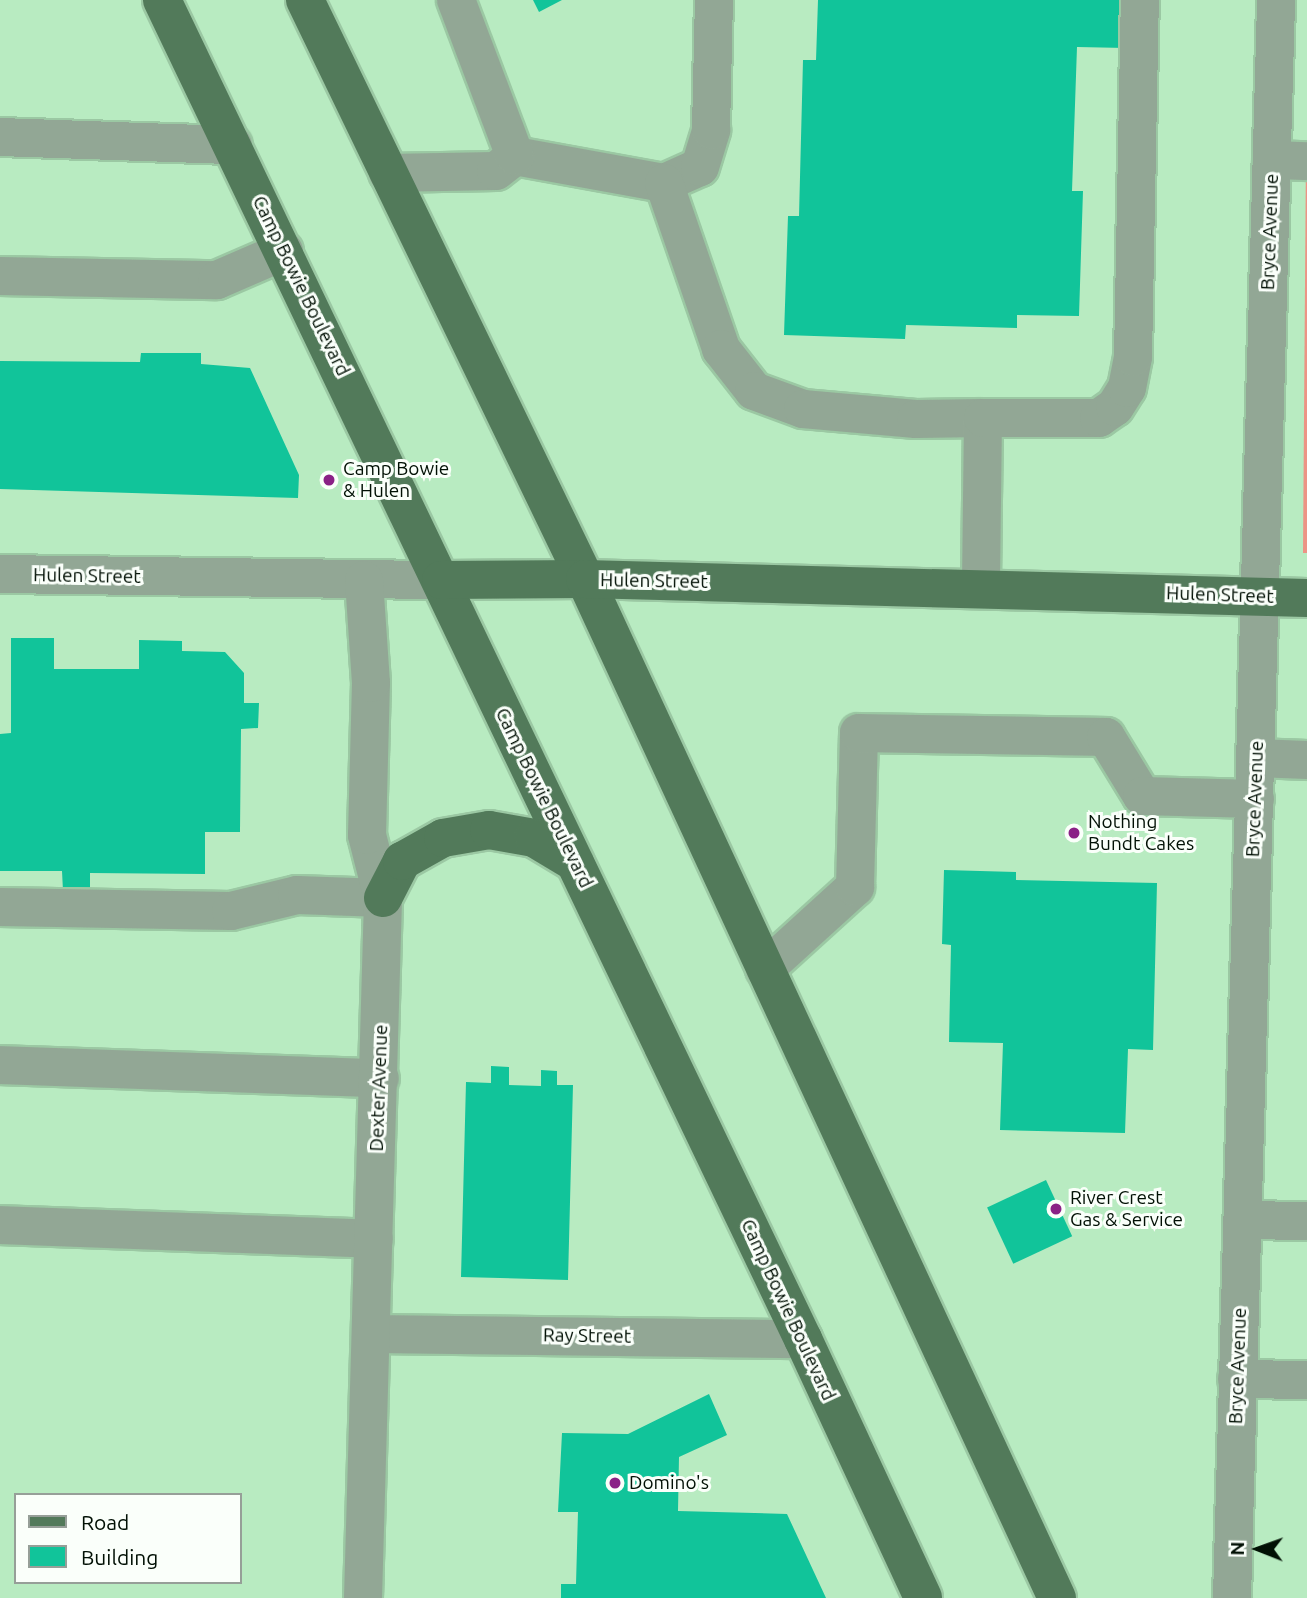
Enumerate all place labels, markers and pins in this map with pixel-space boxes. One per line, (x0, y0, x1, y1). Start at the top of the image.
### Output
place label: Camp Bowie & Hulen (343, 458, 449, 502)
marker: Camp Bowie & Hulen (321, 472, 337, 488)
place label: Nothing Bundt Cakes (1088, 811, 1194, 855)
marker: Nothing Bundt Cakes (1066, 825, 1082, 841)
place label: River Crest Gas & Service (1070, 1187, 1183, 1231)
marker: River Crest Gas & Service (1048, 1201, 1064, 1217)
place label: Domino's (629, 1472, 709, 1494)
marker: Domino's (607, 1475, 623, 1491)

